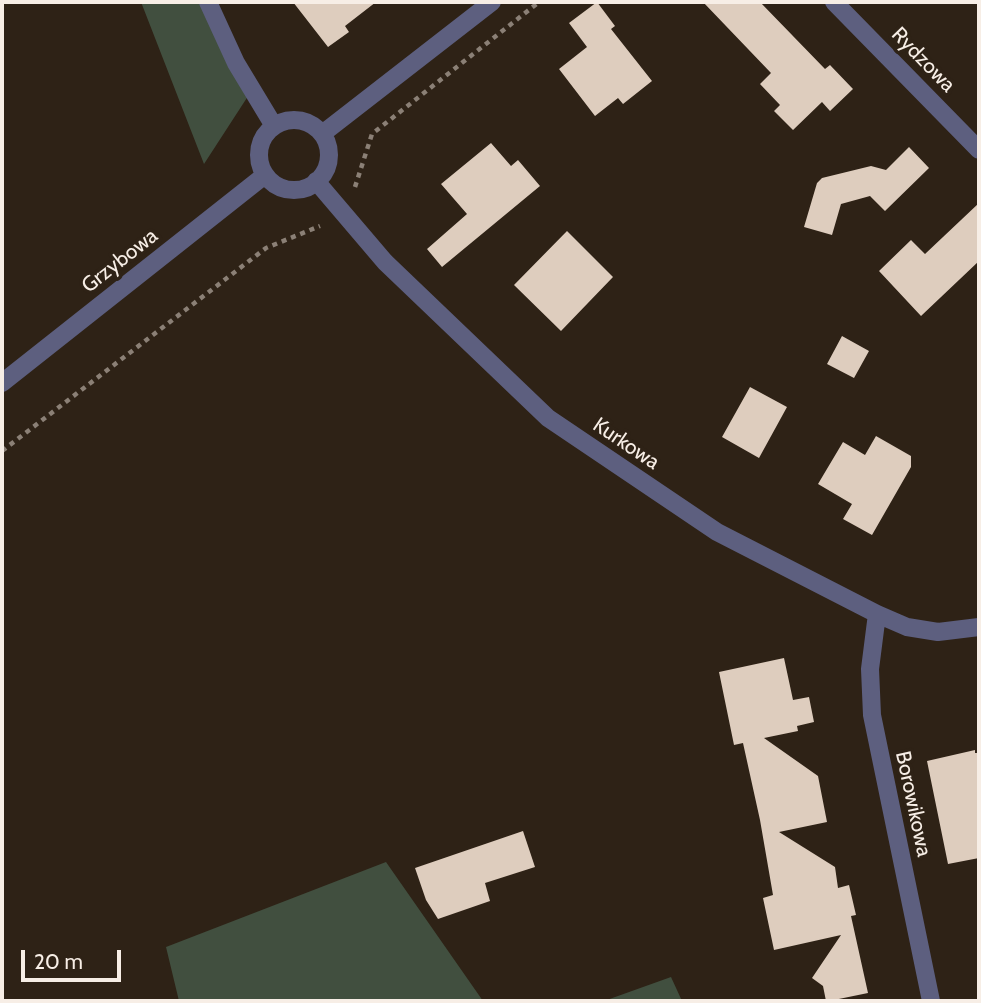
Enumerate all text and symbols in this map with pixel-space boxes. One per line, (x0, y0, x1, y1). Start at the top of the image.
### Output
street label: Rydzowa (886, 22, 960, 98)
street label: Grzybowa (77, 224, 163, 298)
street label: Kurkowa (588, 413, 664, 475)
street label: Borowikowa (890, 749, 936, 859)
scale bar (24, 936, 124, 980)
text: 20 m (34, 949, 83, 974)

